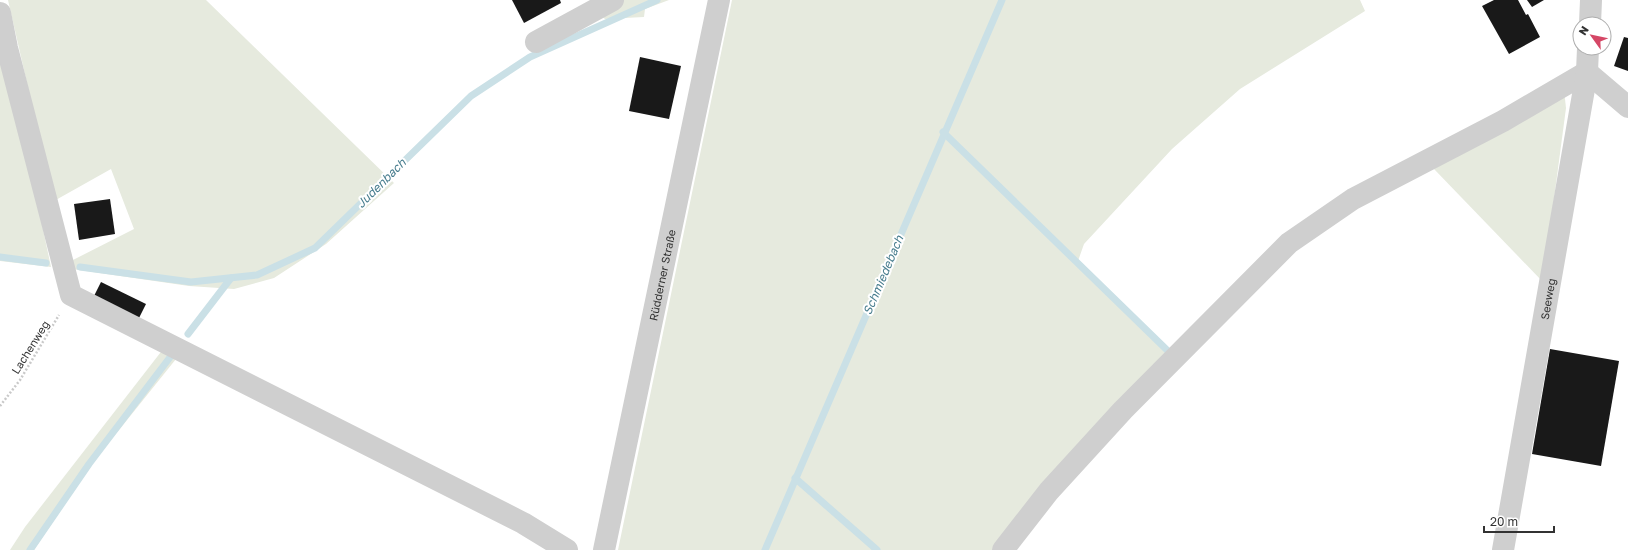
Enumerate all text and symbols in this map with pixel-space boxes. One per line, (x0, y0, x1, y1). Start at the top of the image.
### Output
north arrow (1572, 16, 1612, 56)
text: N (1575, 23, 1591, 37)
water label: Judenbach (353, 155, 409, 211)
street label: Rüdderner Straße (646, 228, 677, 322)
water label: Schmiedebach (860, 232, 907, 317)
street label: Seeweg (1537, 277, 1557, 321)
street label: Lachenweg (8, 318, 52, 376)
scale bar (1484, 508, 1554, 534)
text: 20 m (1490, 514, 1518, 529)

